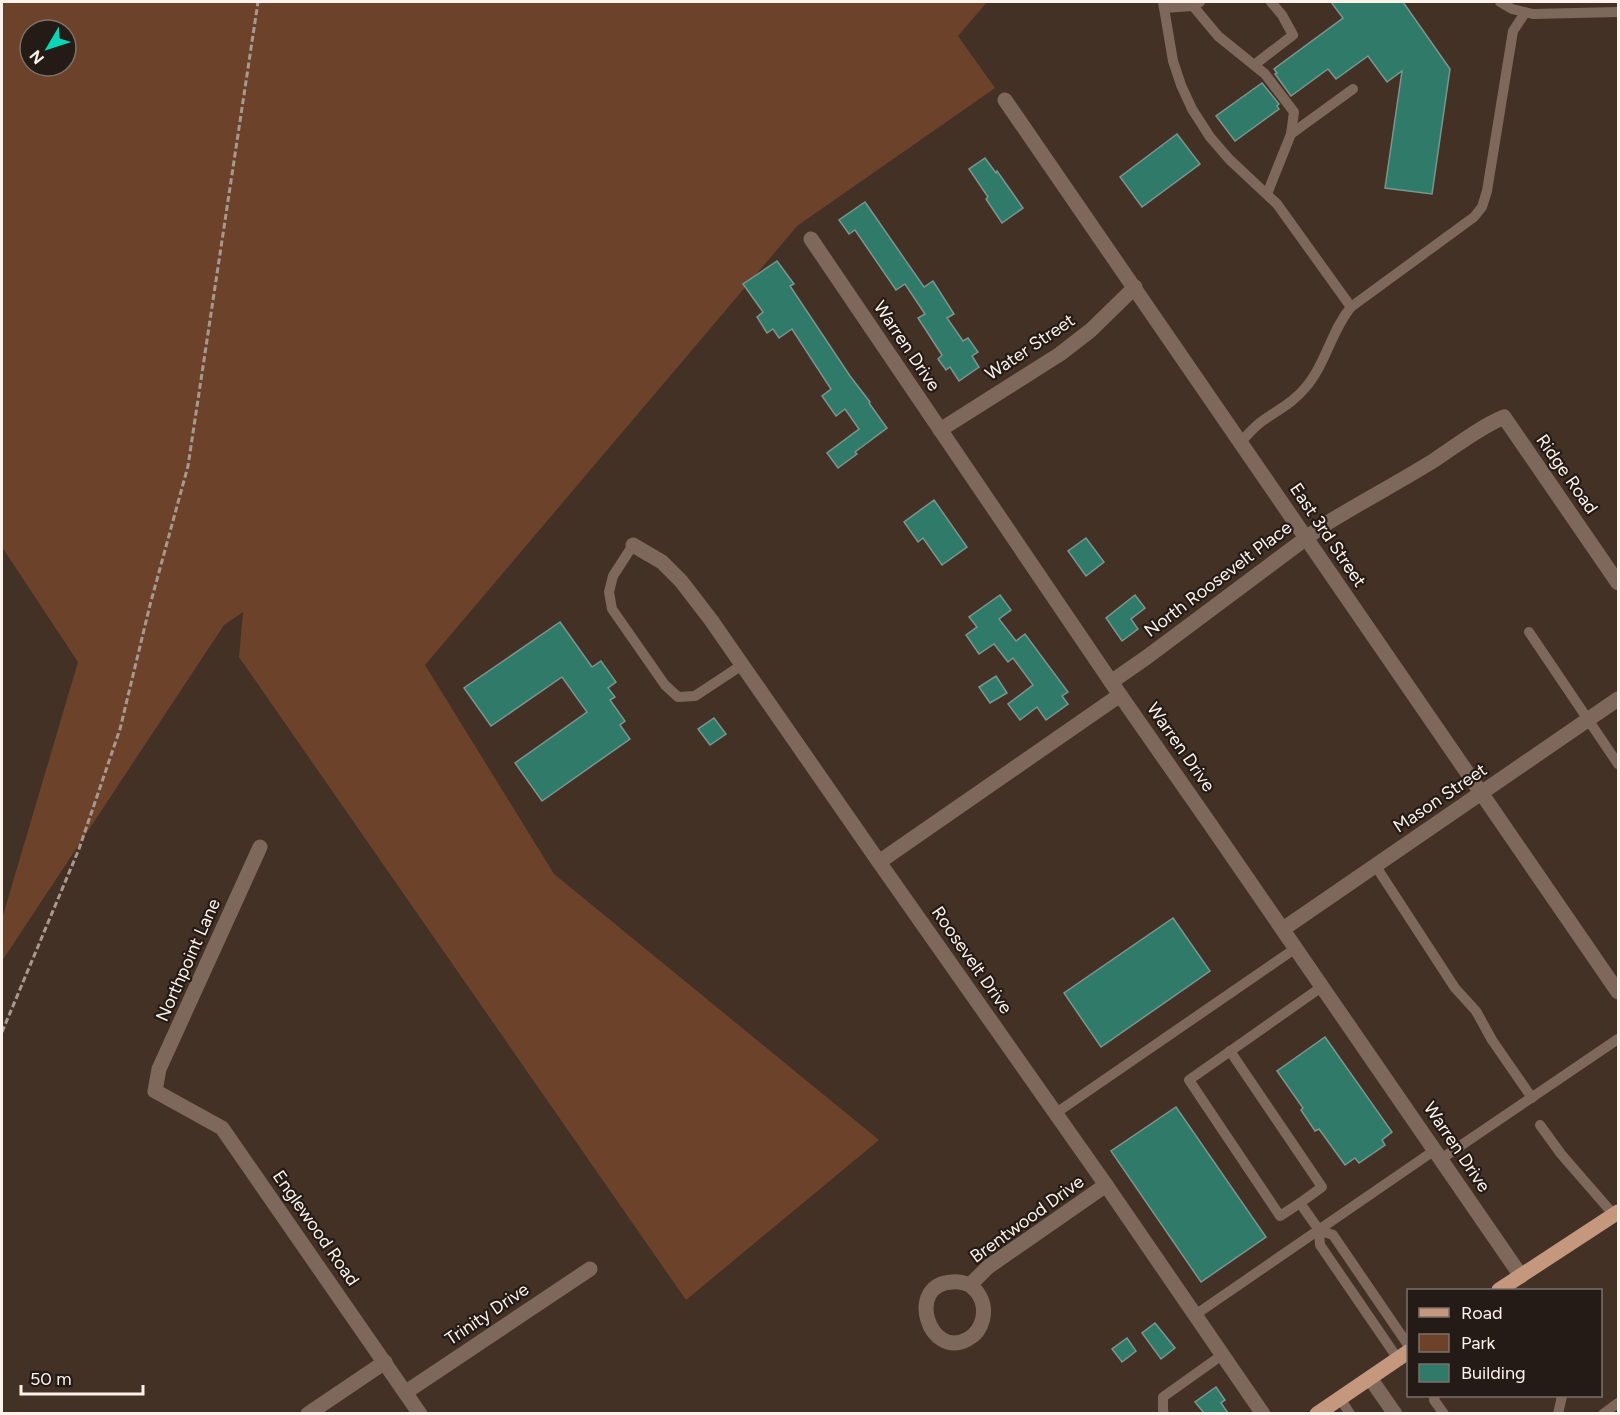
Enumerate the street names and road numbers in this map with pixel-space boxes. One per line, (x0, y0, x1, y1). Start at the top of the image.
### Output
street label: Warren Drive (869, 297, 945, 395)
street label: Water Street (981, 309, 1079, 385)
street label: Ridge Road (1532, 430, 1602, 518)
street label: East 3rd Street (1285, 479, 1371, 591)
street label: North Roosevelt Place (1140, 516, 1296, 642)
street label: Warren Drive (1142, 698, 1220, 796)
street label: Mason Street (1389, 759, 1491, 837)
street label: Northpoint Lane (151, 895, 225, 1025)
street label: Roosevelt Drive (927, 902, 1017, 1018)
street label: Warren Drive (1419, 1098, 1495, 1196)
street label: Englewood Road (268, 1166, 364, 1290)
street label: Brentwood Drive (966, 1170, 1088, 1268)
street label: Trinity Drive (441, 1278, 533, 1350)

